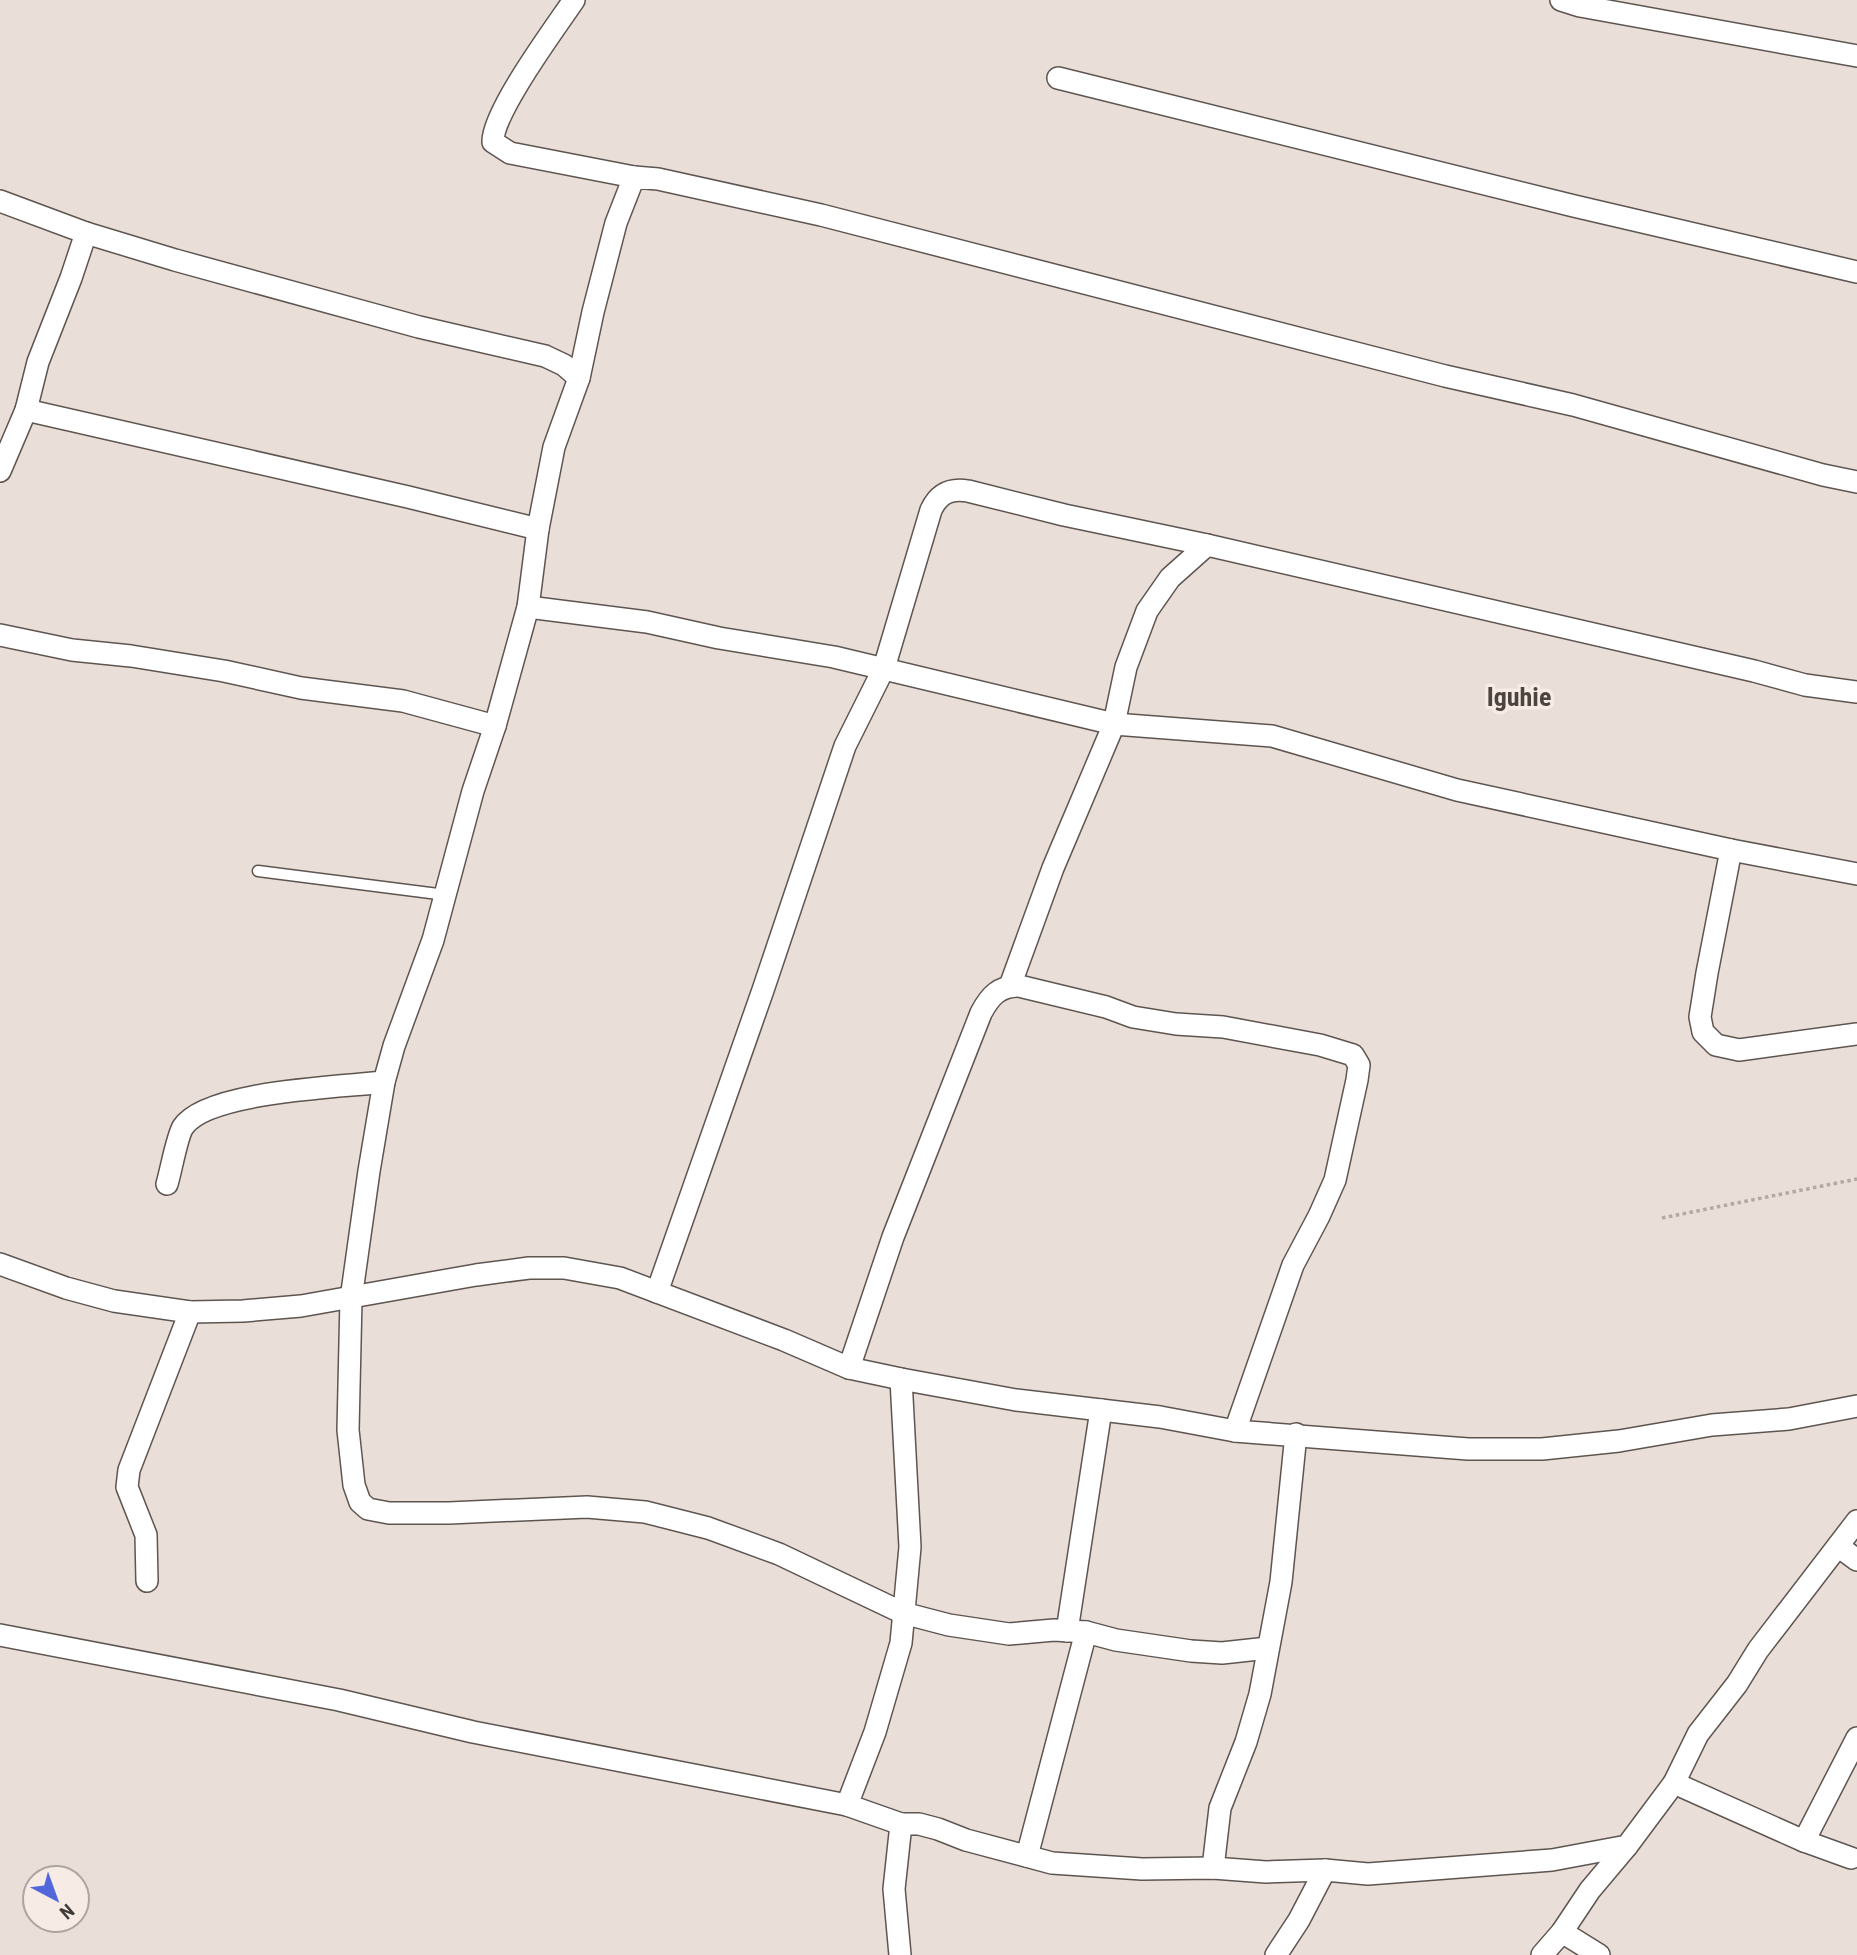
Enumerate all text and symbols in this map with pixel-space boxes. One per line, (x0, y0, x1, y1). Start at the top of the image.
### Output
district label: Iguhie (1487, 682, 1551, 712)
north arrow (21, 1864, 91, 1934)
text: N (55, 1899, 79, 1924)

